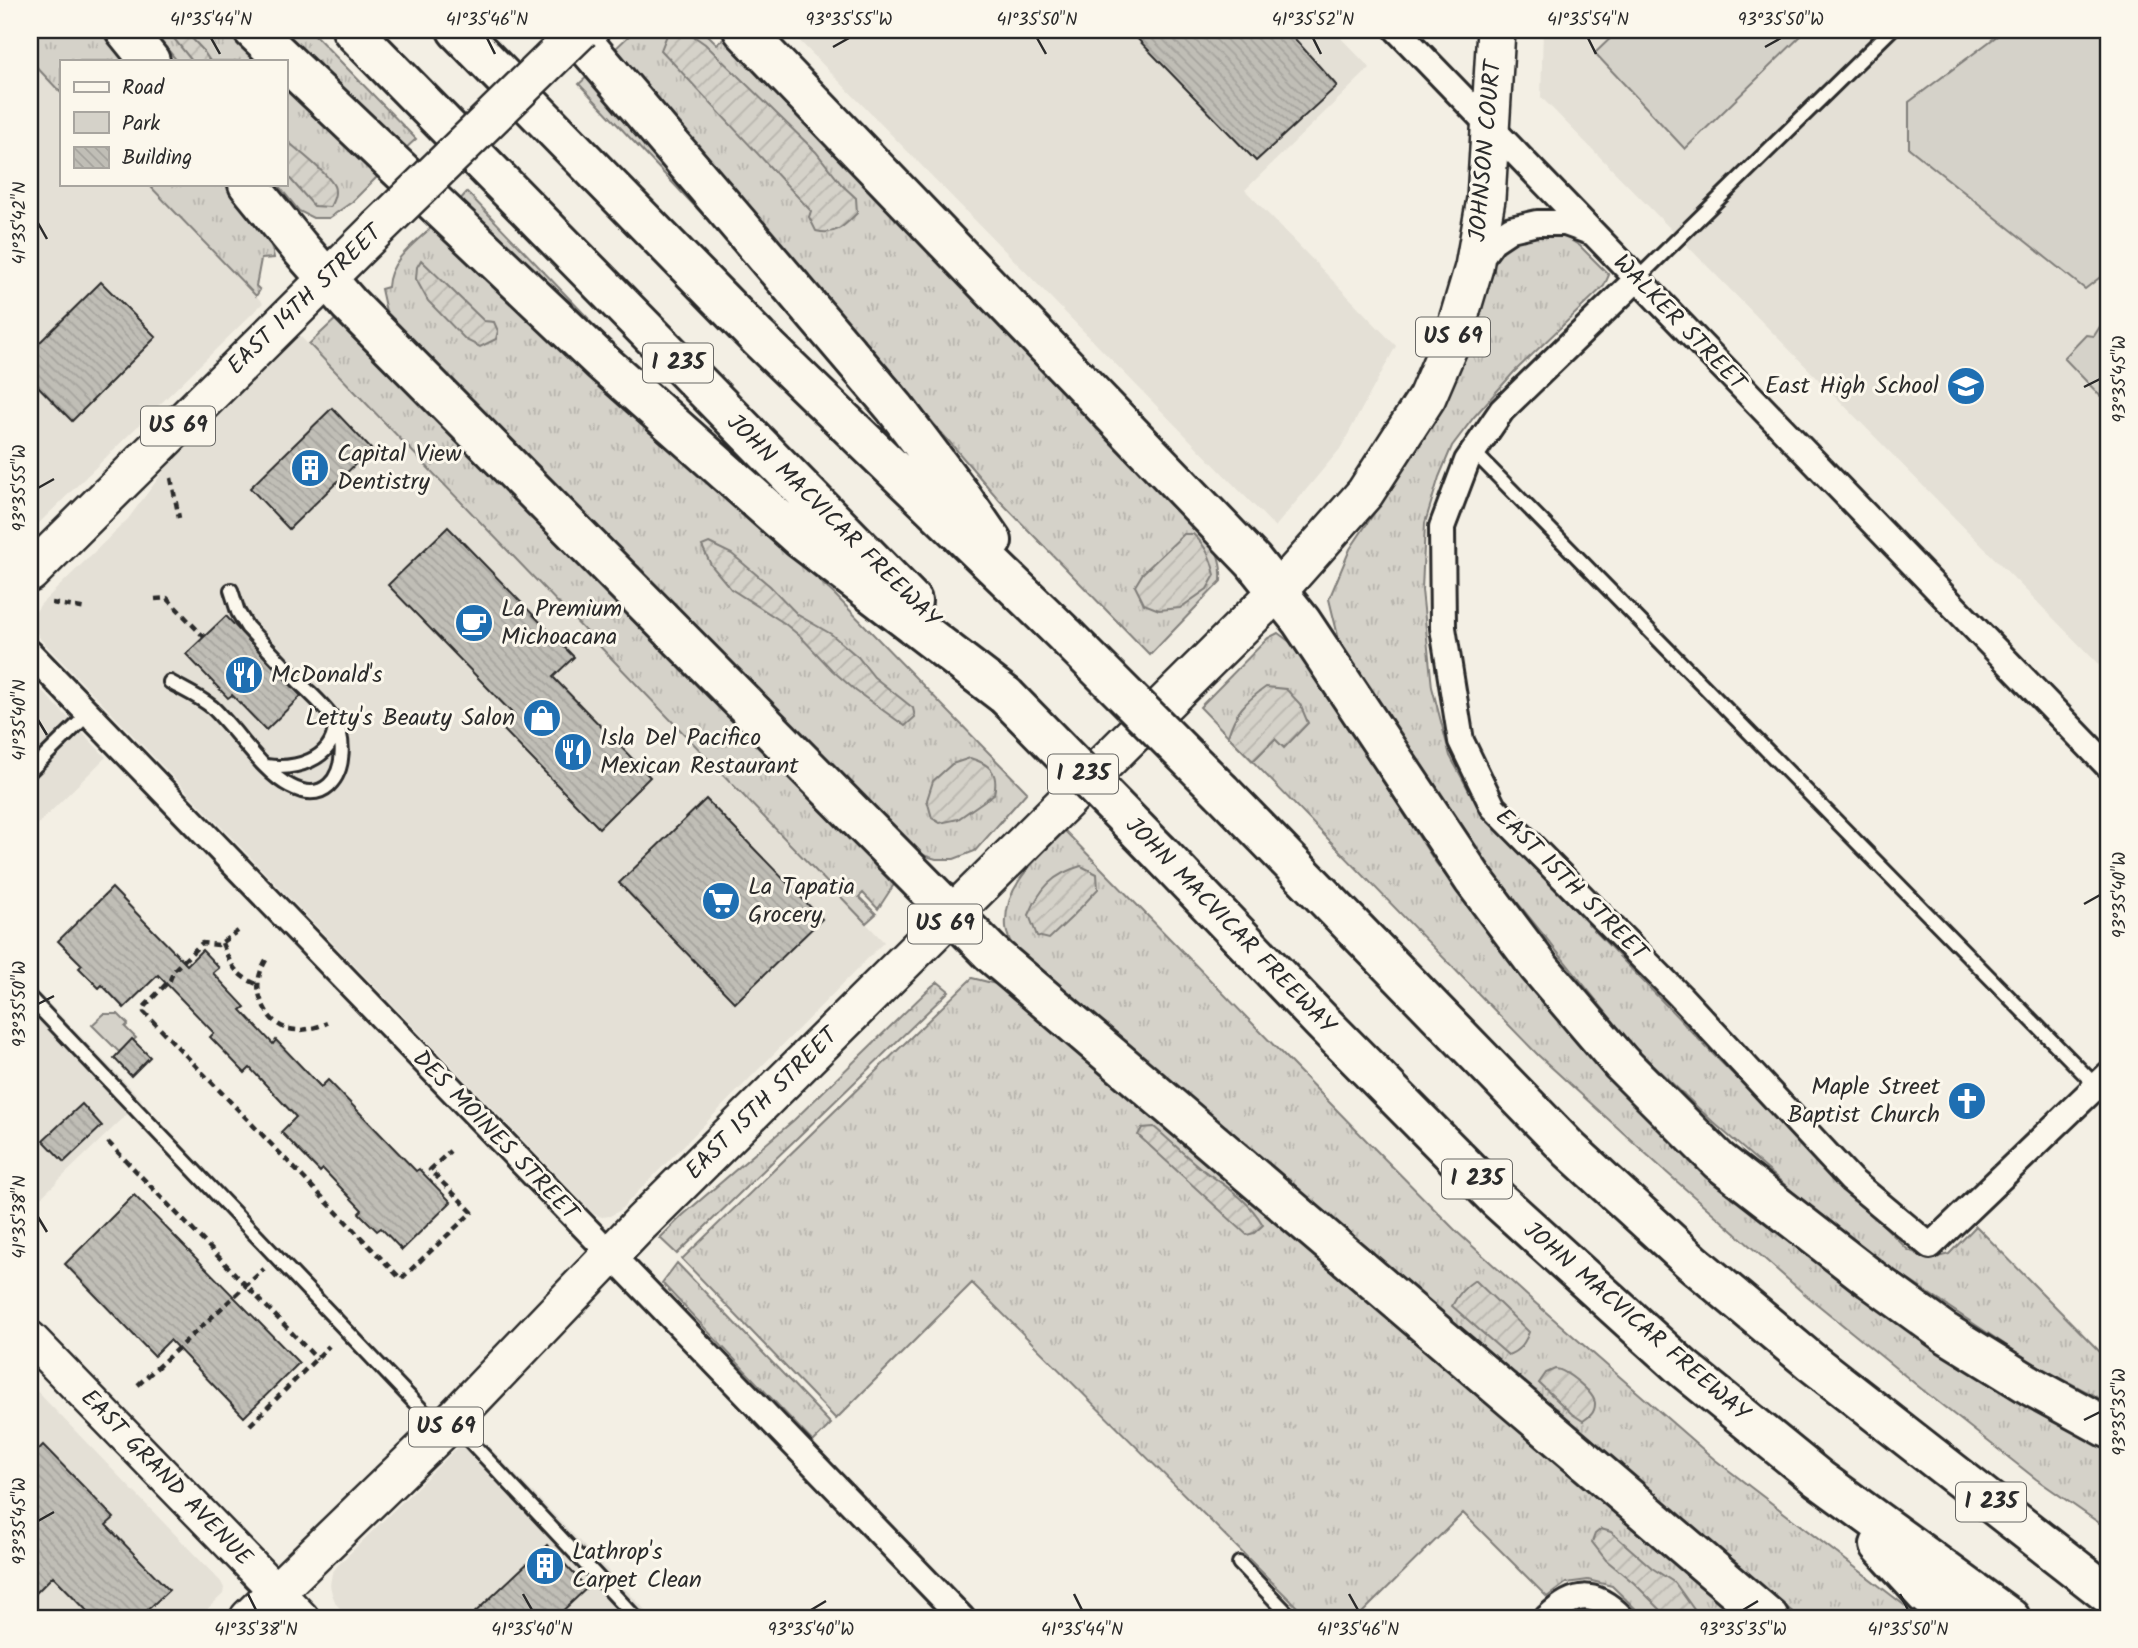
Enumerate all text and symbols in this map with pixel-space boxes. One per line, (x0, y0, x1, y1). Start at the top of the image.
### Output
text: 41°35'44"N (170, 6, 252, 35)
text: 41°35'46"N (446, 6, 528, 35)
text: 93°35'55"W (805, 6, 893, 35)
text: 41°35'50"N (996, 6, 1078, 35)
text: 41°35'52"N (1272, 6, 1354, 35)
text: 41°35'54"N (1547, 6, 1629, 35)
text: 93°35'50"W (1738, 6, 1824, 35)
street label: JOHNSON COURT (1459, 57, 1514, 243)
legend (60, 60, 287, 186)
text: Road (122, 72, 165, 105)
text: Park (122, 108, 160, 141)
text: Building (122, 142, 192, 175)
text: 41°35'42"N (6, 182, 35, 264)
street label: EAST 14TH STREET (218, 214, 393, 385)
street label: WALKER STREET (1603, 245, 1757, 402)
road number: US 69 (1416, 318, 1490, 356)
text: 93°35'45"W (2106, 335, 2135, 423)
road number: I 235 (643, 344, 713, 382)
school or university icon: East High School (1945, 365, 1987, 407)
place label: East High School (1765, 367, 1939, 406)
street label: JOHN MACVICAR FREEWAY (717, 405, 950, 638)
road number: US 69 (141, 406, 215, 446)
place label: Capital View Dentistry (337, 435, 462, 502)
text: 93°35'55"W (6, 444, 35, 532)
building icon: Capital View Dentistry (289, 447, 331, 489)
place label: La Premium Michoacana (501, 590, 622, 657)
cafe icon: La Premium Michoacana (453, 602, 495, 644)
restaurant icon: McDonald's (223, 654, 265, 696)
place label: McDonald's (271, 656, 383, 695)
text: 41°35'40"N (6, 679, 35, 761)
shop icon: Letty's Beauty Salon (521, 697, 563, 739)
place label: Letty's Beauty Salon (305, 699, 515, 738)
place label: Isla Del Pacifico Mexican Restaurant (600, 719, 799, 786)
restaurant icon: Isla Del Pacifico Mexican Restaurant (552, 731, 594, 773)
road number: I 235 (1048, 754, 1118, 794)
street label: EAST 15TH STREET (1485, 799, 1658, 972)
street label: JOHN MACVICAR FREEWAY (1115, 808, 1346, 1045)
text: 93°35'40"W (2106, 852, 2135, 938)
place label: La Tapatia Grocery (748, 868, 855, 935)
supermarket icon: La Tapatia Grocery (700, 880, 742, 922)
road number: US 69 (908, 904, 982, 944)
text: 93°35'50"W (6, 961, 35, 1047)
street label: EAST 15TH STREET (676, 1017, 849, 1190)
street label: DES MOINES STREET (402, 1041, 589, 1232)
place label: Maple Street Baptist Church (1788, 1068, 1941, 1135)
church icon: Maple Street Baptist Church (1946, 1080, 1988, 1122)
road number: I 235 (1442, 1160, 1512, 1198)
text: 41°35'38"N (6, 1175, 35, 1259)
street label: JOHN MACVICAR FREEWAY (1514, 1212, 1759, 1433)
text: 93°35'35"W (2106, 1368, 2135, 1456)
street label: EAST GRAND AVENUE (71, 1380, 262, 1577)
road number: US 69 (409, 1408, 483, 1446)
text: 93°35'45"W (6, 1477, 35, 1565)
road number: I 235 (1956, 1483, 2026, 1522)
place label: Lathrop's Carpet Clean (572, 1533, 702, 1600)
building icon: Lathrop's Carpet Clean (524, 1545, 566, 1587)
text: 41°35'38"N (214, 1616, 298, 1645)
text: 41°35'40"N (491, 1616, 573, 1645)
text: 93°35'40"W (768, 1616, 854, 1645)
text: 41°35'44"N (1041, 1616, 1123, 1645)
text: 41°35'46"N (1317, 1616, 1399, 1645)
text: 93°35'35"W (1699, 1616, 1787, 1645)
text: 41°35'50"N (1867, 1616, 1949, 1645)

